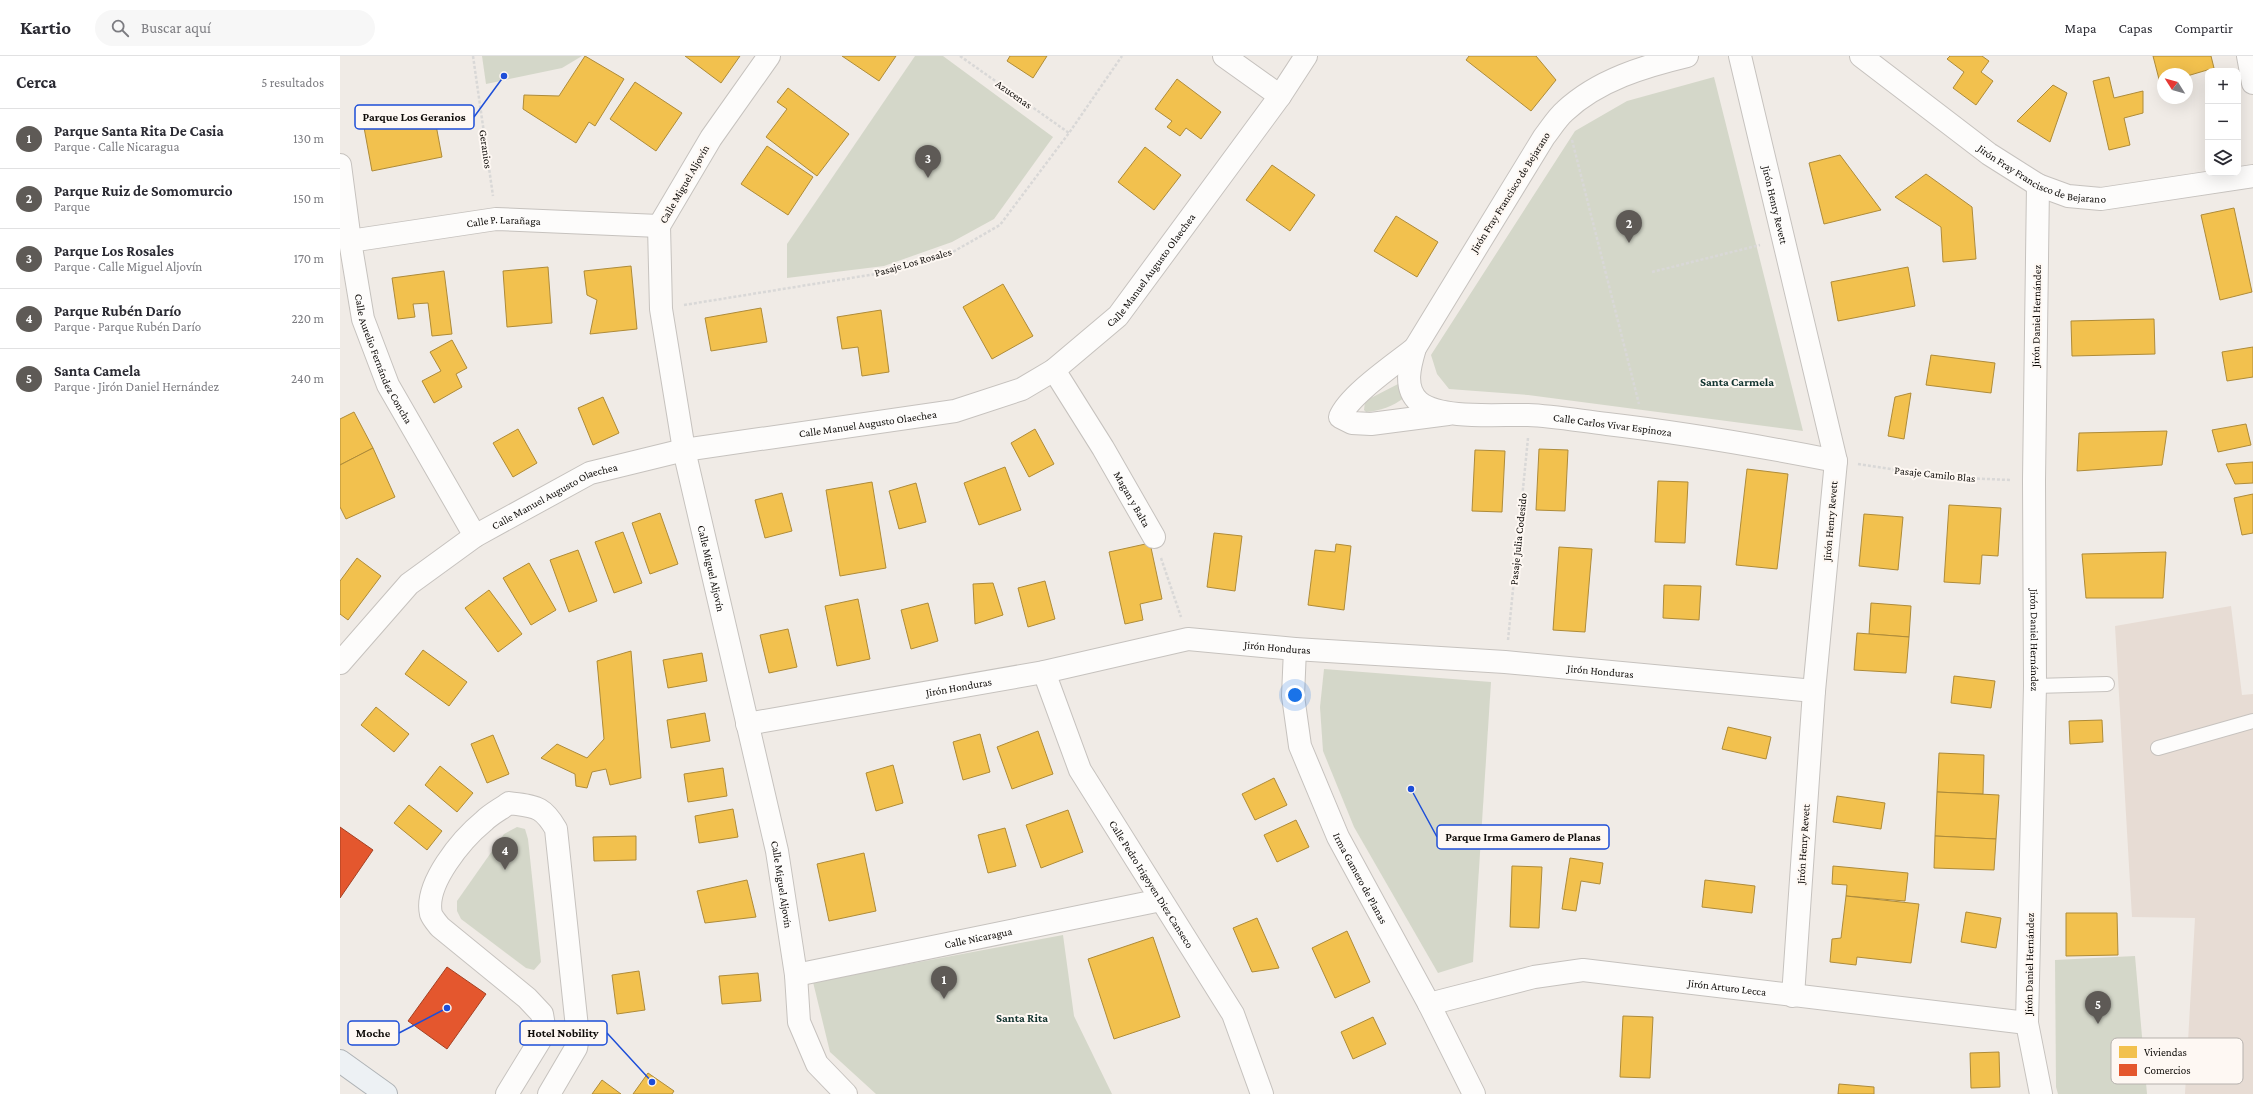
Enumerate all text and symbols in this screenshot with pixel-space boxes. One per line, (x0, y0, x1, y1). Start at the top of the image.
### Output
search box (95, 10, 375, 46)
text: Kartio (20, 17, 71, 38)
icon: search (109, 17, 131, 39)
text: Buscar aquí (141, 20, 211, 36)
text: Mapa (2065, 20, 2097, 36)
text: Capas (2119, 20, 2153, 36)
text: Compartir (2175, 20, 2233, 36)
north arrow (2157, 68, 2193, 104)
map controls (2205, 68, 2241, 176)
button: + (2205, 68, 2241, 104)
text: Cerca (16, 73, 56, 92)
text: 5 resultados (261, 75, 324, 90)
street label: Azucenas (994, 77, 1034, 111)
button: − (2205, 104, 2241, 140)
callout: Parque Los Geranios (355, 105, 474, 129)
text: Parque Los Geranios (362, 110, 466, 124)
text: Parque Santa Rita De Casia (54, 123, 224, 139)
street label: Geranios (477, 129, 495, 169)
street label: Jirón Fray Francisco de Bejarano (1467, 129, 1553, 256)
text: 1 (27, 131, 31, 146)
text: 130 m (293, 131, 324, 146)
text: Parque · Calle Nicaragua (54, 139, 180, 154)
button: layers (2205, 140, 2241, 176)
street label: Jirón Fray Francisco de Bejarano (1974, 141, 2107, 205)
street label: Calle Miguel Aljovín (657, 143, 712, 226)
pin: 3 (915, 145, 941, 178)
street label: Jirón Henry Revett (1759, 163, 1790, 246)
text: Parque Ruiz de Somomurcio (54, 183, 233, 199)
text: 2 (26, 191, 32, 206)
text: 150 m (293, 191, 324, 206)
text: Parque (54, 199, 90, 214)
pin: 2 (1616, 210, 1642, 243)
street label: Calle Manuel Augusto Olaechea (1104, 211, 1198, 329)
street label: Calle P. Larañaga (465, 213, 541, 229)
text: Parque Los Rosales (54, 243, 174, 259)
street label: Pasaje Los Rosales (873, 245, 953, 280)
text: 3 (26, 251, 32, 266)
text: 170 m (294, 251, 324, 266)
text: Parque · Calle Miguel Aljovín (54, 259, 202, 274)
street label: Jirón Daniel Hernández (2029, 264, 2044, 368)
street label: Calle Aurelio Fernández Concha (353, 293, 415, 426)
text: Parque Rubén Darío (54, 303, 181, 319)
text: 4 (25, 311, 33, 326)
text: 220 m (291, 311, 324, 326)
text: Parque · Parque Rubén Darío (54, 319, 201, 334)
text: Santa Camela (54, 363, 141, 379)
text: 5 (26, 371, 32, 386)
text: 240 m (291, 371, 324, 386)
district label: Santa Carmela (1700, 375, 1774, 389)
text: Parque · Jirón Daniel Hernández (54, 379, 219, 394)
street label: Calle Manuel Augusto Olaechea (798, 408, 937, 439)
street label: Calle Carlos Vivar Espinoza (1553, 411, 1673, 438)
street label: Calle Manuel Augusto Olaechea (490, 461, 619, 532)
street label: Pasaje Camilo Blas (1894, 464, 1976, 485)
street label: Magan y Balta (1112, 469, 1153, 529)
street label: Jirón Henry Revett (1820, 480, 1840, 563)
street label: Pasaje Julia Codesido (1507, 492, 1530, 586)
street label: Calle Miguel Aljovín (696, 524, 727, 613)
street label: Jirón Daniel Hernández (2028, 588, 2041, 692)
street label: Jirón Honduras (1242, 638, 1311, 656)
street label: Jirón Honduras (1566, 662, 1634, 680)
street label: Jirón Honduras (924, 675, 993, 700)
your location (1285, 685, 1305, 705)
street label: Jirón Henry Revett (1794, 803, 1813, 885)
street label: Calle Pedro Irigoyen Diez Canseco (1107, 818, 1196, 951)
callout: Parque Irma Gamero de Planas (1437, 825, 1609, 849)
text: Parque Irma Gamero de Planas (1445, 830, 1601, 844)
street label: Irma Gamero de Planas (1331, 831, 1390, 926)
pin: 4 (492, 837, 518, 870)
street label: Calle Miguel Aljovín (769, 840, 795, 929)
street label: Jirón Daniel Hernández (2022, 912, 2037, 1016)
street label: Calle Nicaragua (943, 925, 1013, 950)
pin: 1 (931, 966, 957, 999)
street label: Jirón Arturo Lecca (1686, 976, 1767, 998)
pin: 5 (2085, 991, 2111, 1024)
district label: Santa Rita (996, 1011, 1048, 1025)
callout: Moche (348, 1021, 399, 1045)
callout: Hotel Nobility (520, 1021, 607, 1045)
text: Moche (356, 1026, 391, 1040)
text: Hotel Nobility (527, 1026, 599, 1040)
legend (2111, 1038, 2243, 1084)
text: Viviendas (2144, 1046, 2187, 1058)
text: Comercios (2144, 1064, 2190, 1076)

